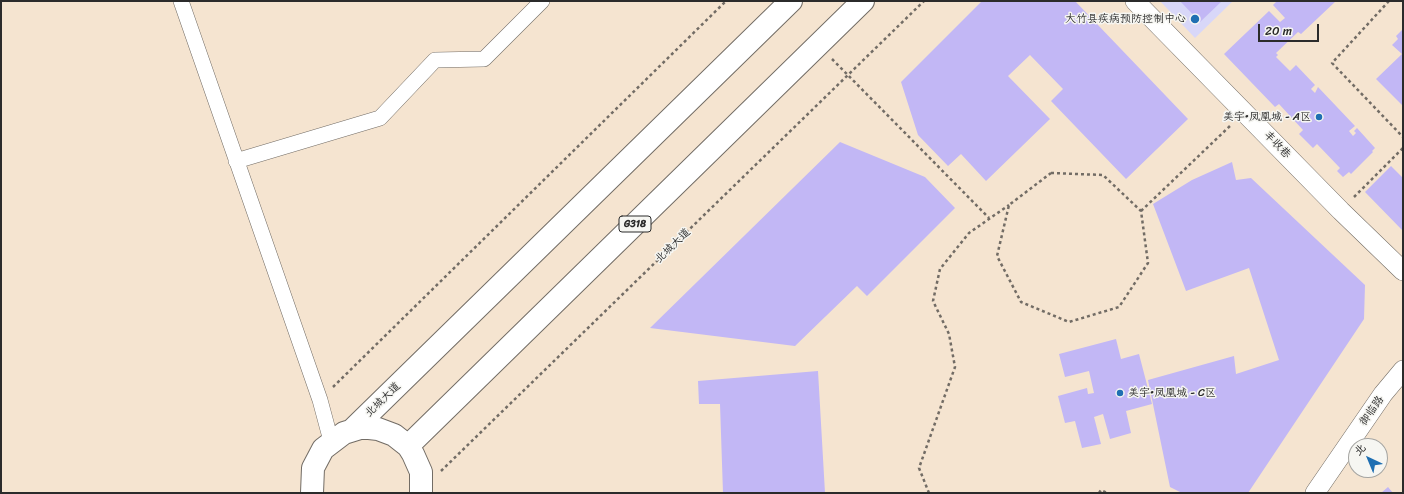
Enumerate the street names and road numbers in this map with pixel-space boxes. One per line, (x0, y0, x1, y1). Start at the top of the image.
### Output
street label: 丰收巷 (1261, 129, 1293, 161)
road number: G318 (619, 216, 651, 232)
street label: 北城大道 (653, 226, 693, 266)
street label: 北城大道 (363, 380, 403, 420)
street label: 御临路 (1357, 394, 1387, 428)

